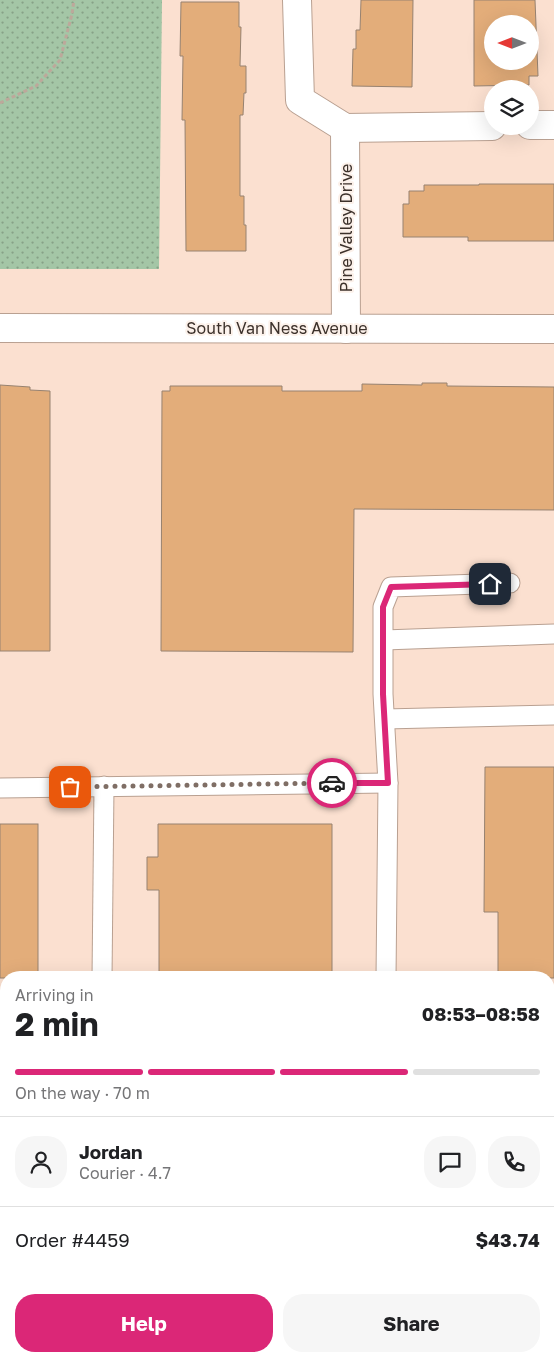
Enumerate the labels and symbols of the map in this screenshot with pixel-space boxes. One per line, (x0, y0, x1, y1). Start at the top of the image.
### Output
north arrow (484, 15, 539, 70)
street label: Pine Valley Drive (336, 164, 356, 292)
street label: South Van Ness Avenue (186, 318, 368, 338)
pin (469, 563, 511, 605)
courier (307, 758, 357, 808)
pin (49, 766, 91, 808)

